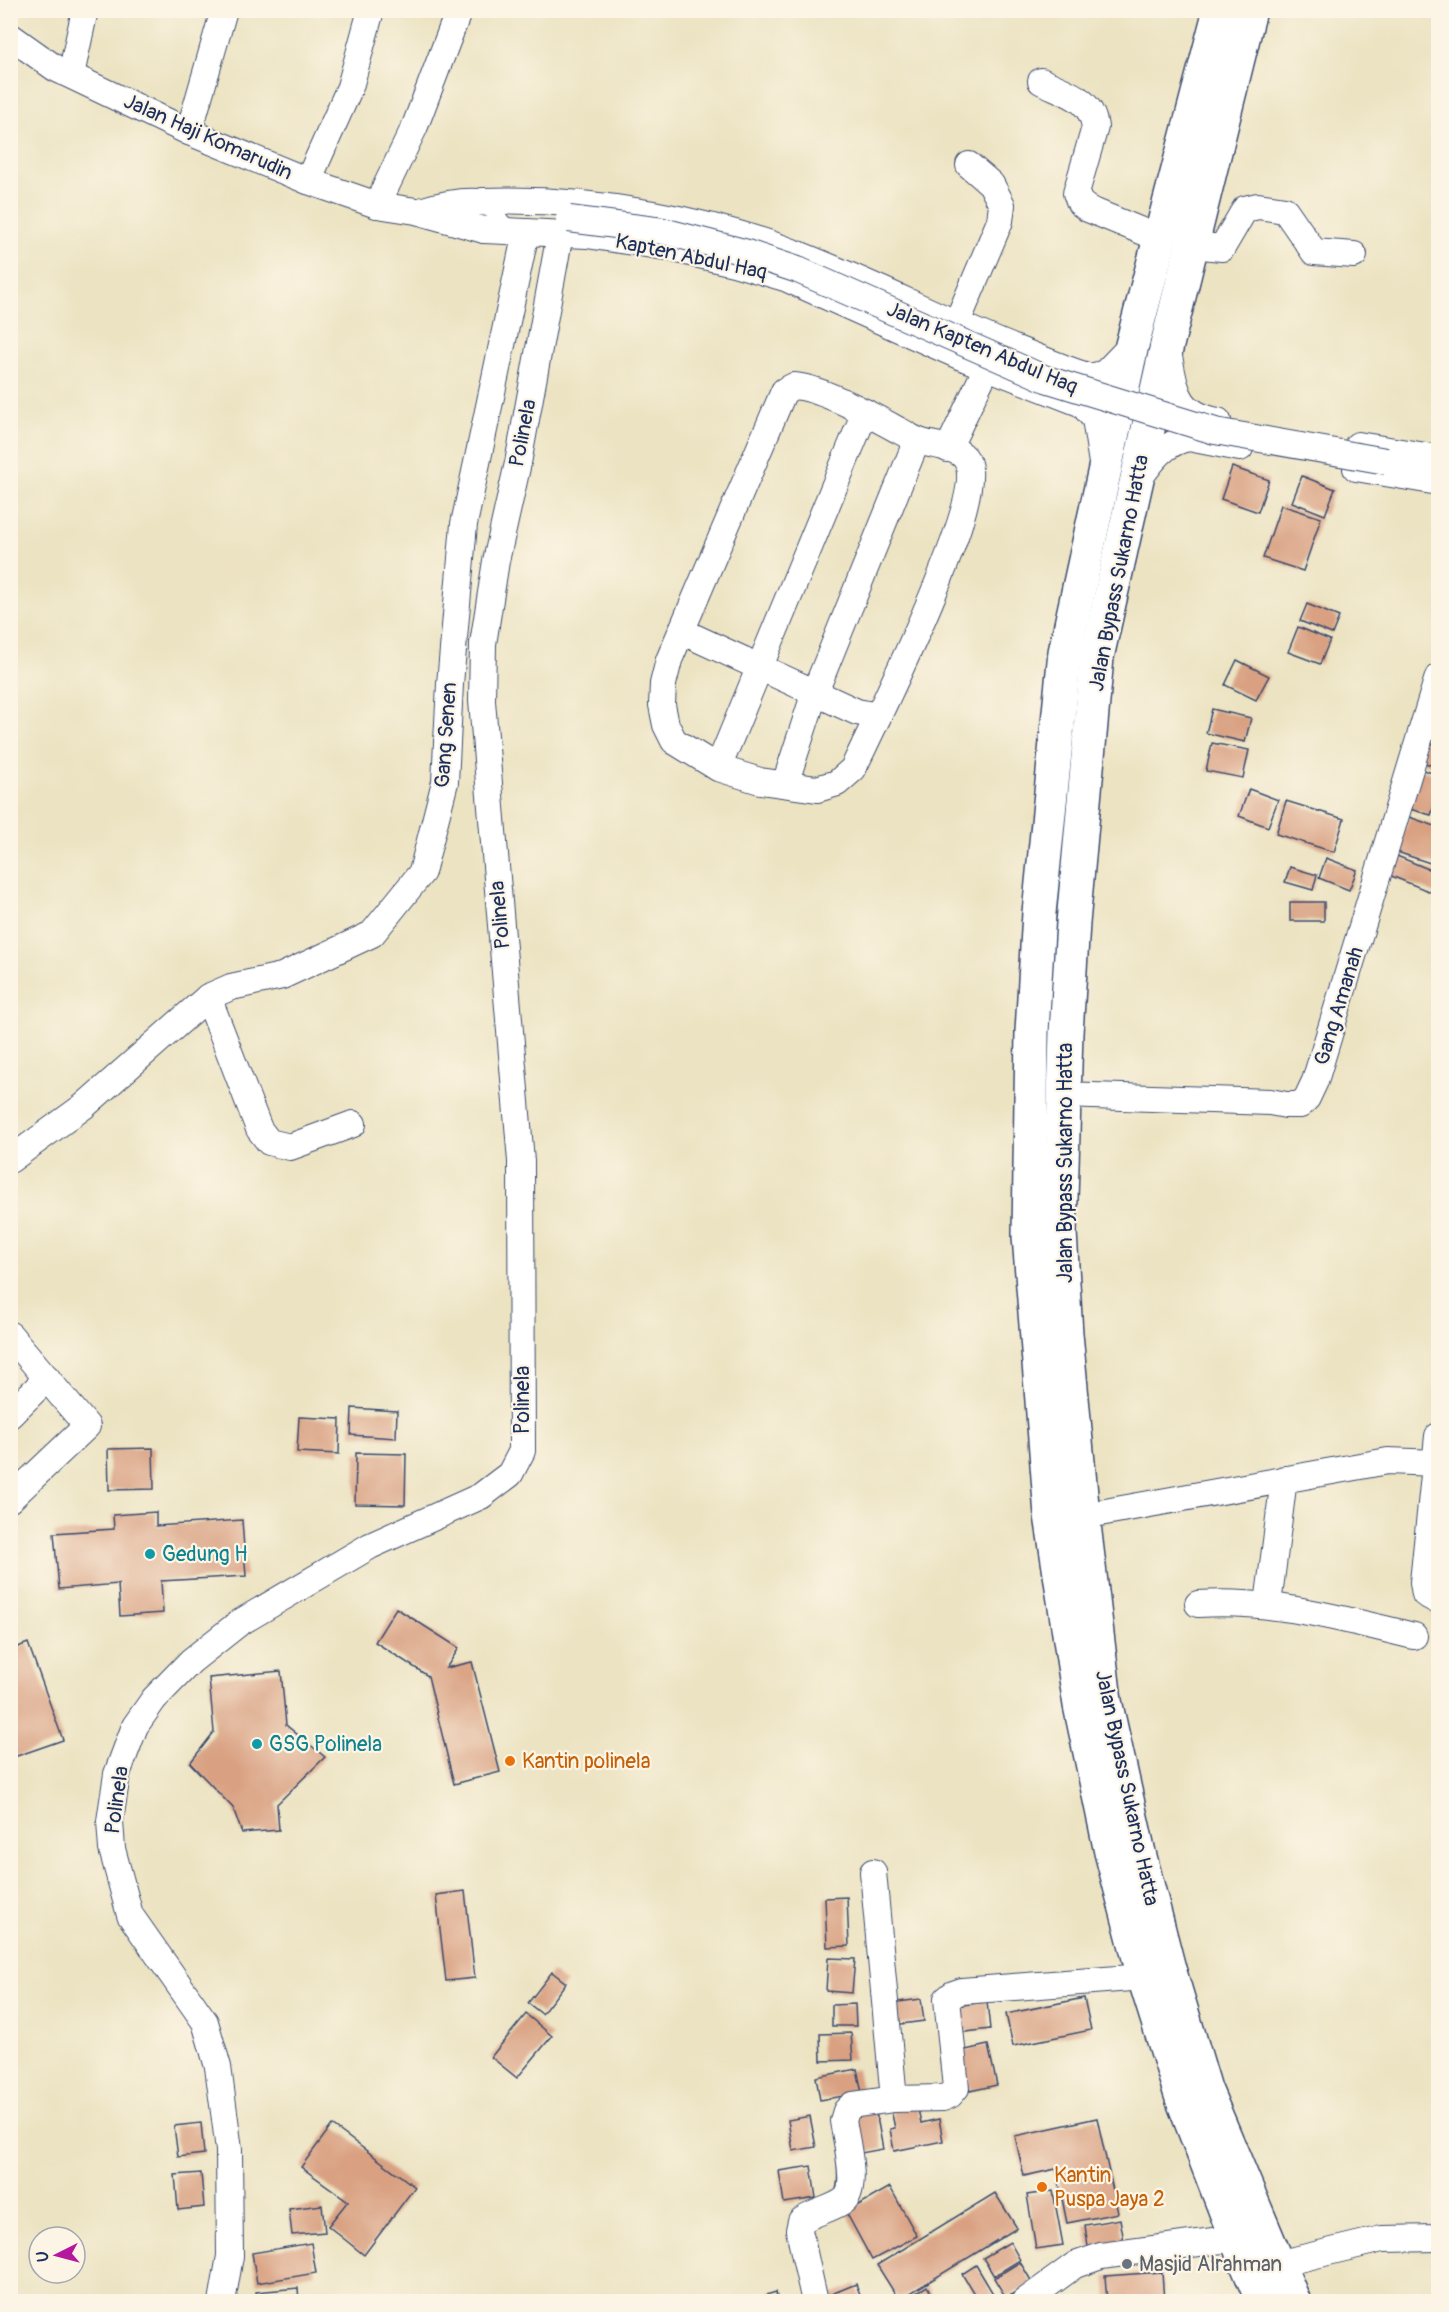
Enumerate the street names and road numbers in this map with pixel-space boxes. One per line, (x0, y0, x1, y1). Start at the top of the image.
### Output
street label: Jalan Haji Komarudin (119, 88, 297, 186)
street label: Kapten Abdul Haq (613, 228, 769, 286)
street label: Jalan Kapten Abdul Haq (882, 296, 1082, 401)
street label: Polinela (503, 397, 543, 469)
street label: Jalan Bypass Sukarno Hatta (1083, 452, 1155, 694)
street label: Gang Senen (429, 681, 463, 789)
street label: Polinela (484, 880, 516, 950)
street label: Gang Amanah (1308, 943, 1370, 1069)
street label: Jalan Bypass Sukarno Hatta (1052, 1043, 1079, 1283)
street label: Polinela (509, 1366, 536, 1434)
street label: Jalan Bypass Sukarno Hatta (1089, 1668, 1165, 1908)
street label: Polinela (99, 1764, 135, 1836)

